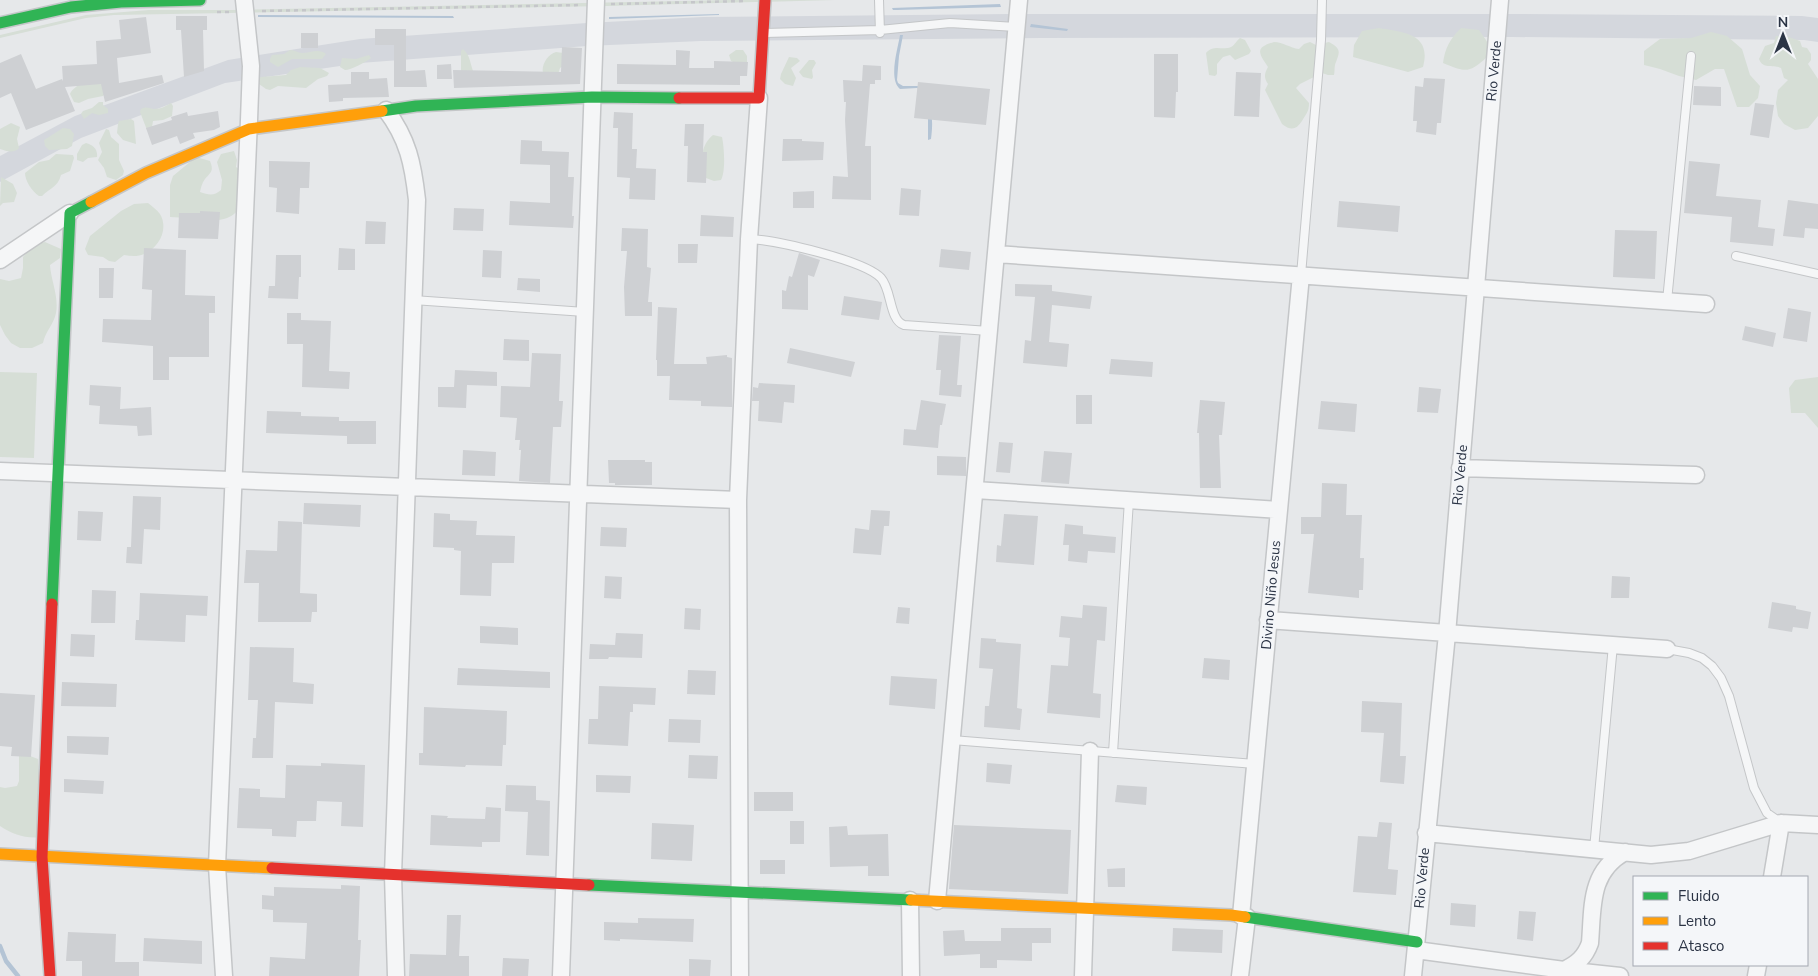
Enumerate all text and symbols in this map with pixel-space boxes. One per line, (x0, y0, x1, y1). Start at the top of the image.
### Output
north arrow (1758, 10, 1808, 60)
text: N (1778, 13, 1788, 32)
street label: Rio Verde (1482, 40, 1506, 102)
street label: Rio Verde (1448, 444, 1472, 506)
street label: Divino Niño Jesus (1257, 539, 1285, 650)
street label: Rio Verde (1410, 847, 1434, 909)
legend (1633, 876, 1808, 966)
text: Fluido (1678, 886, 1720, 906)
text: Lento (1678, 911, 1716, 931)
text: Atasco (1678, 936, 1724, 956)

